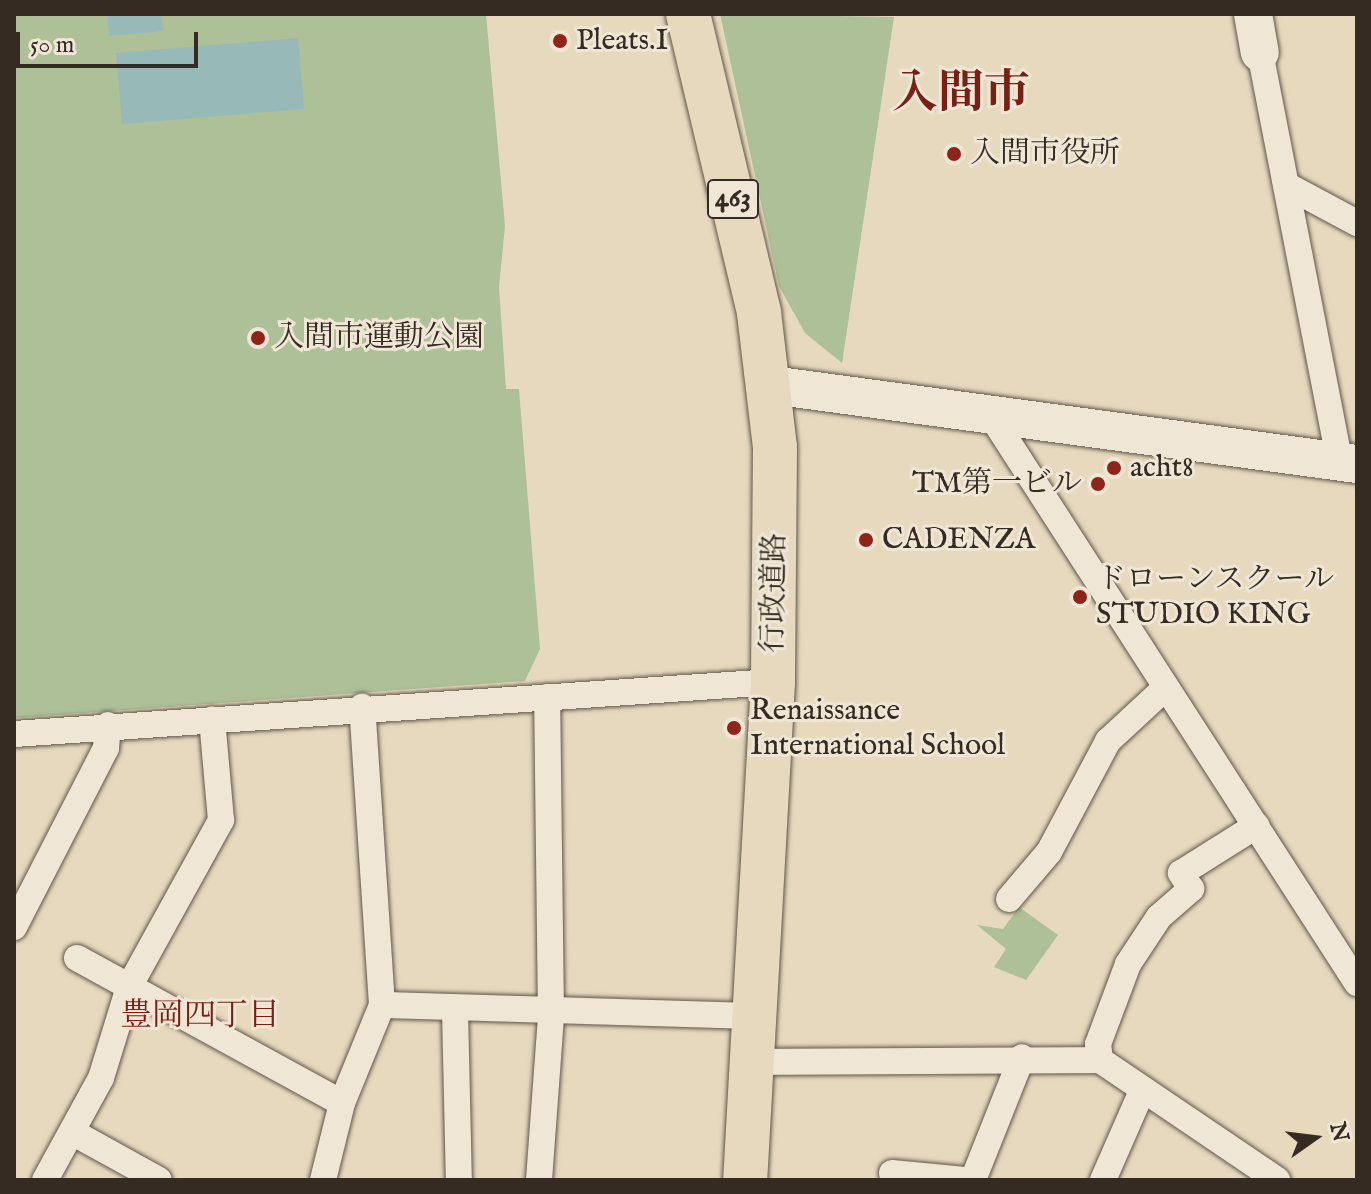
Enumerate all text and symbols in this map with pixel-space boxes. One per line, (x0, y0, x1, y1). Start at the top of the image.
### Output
scale bar (20, 16, 202, 66)
place label: Pleats.I (576, 23, 668, 59)
text: 50 m (30, 30, 74, 61)
marker: Pleats.I (551, 32, 569, 50)
district label: 入間市 (892, 67, 1030, 123)
place label: 入間市役所 (970, 136, 1120, 172)
marker: 入間市役所 (945, 145, 963, 163)
road number: 463 (707, 175, 759, 223)
place label: 入間市運動公園 (274, 320, 484, 356)
marker: 入間市運動公園 (249, 329, 267, 347)
place label: acht8 (1130, 450, 1194, 486)
marker: acht8 (1105, 459, 1123, 477)
place label: TM第一ビル (912, 466, 1082, 502)
marker: TM第一ビル (1089, 475, 1107, 493)
place label: CADENZA (882, 522, 1035, 558)
marker: CADENZA (857, 531, 875, 549)
street label: 行政道路 (756, 533, 794, 653)
place label: ドローンスクール STUDIO KING (1096, 562, 1336, 632)
marker: ドローンスクール STUDIO KING (1071, 588, 1089, 606)
place label: Renaissance International School (750, 693, 1005, 764)
marker: Renaissance International School (725, 719, 743, 737)
district label: 豊岡四丁目 (120, 998, 280, 1036)
north arrow (1275, 1098, 1355, 1178)
text: N (1322, 1120, 1354, 1145)

